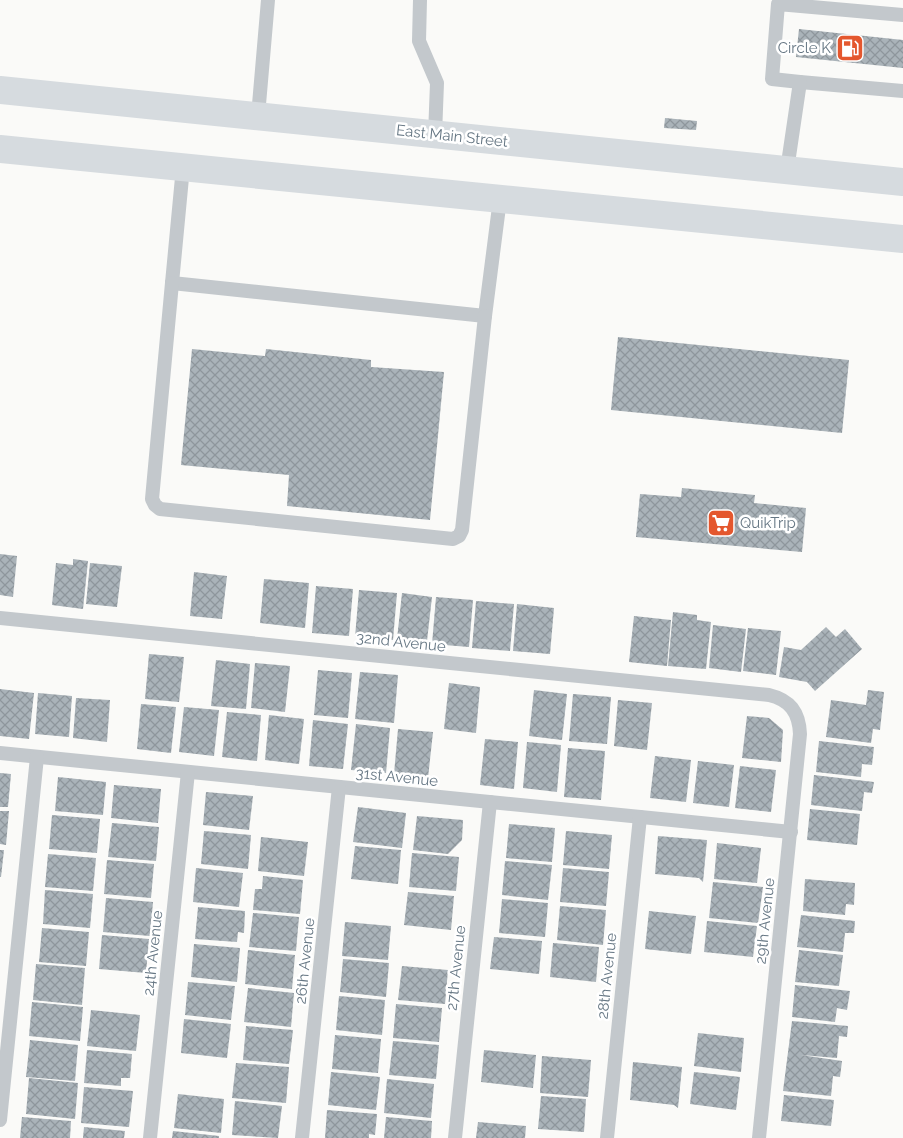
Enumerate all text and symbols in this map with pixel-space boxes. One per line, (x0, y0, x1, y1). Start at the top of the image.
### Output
fuel station icon: Circle K (835, 33, 865, 63)
place label: Circle K (778, 39, 831, 57)
street label: East Main Street (395, 121, 509, 151)
supermarket icon: QuikTrip (706, 508, 736, 538)
place label: QuikTrip (740, 514, 796, 532)
street label: 32nd Avenue (355, 628, 447, 656)
street label: 31st Avenue (355, 764, 439, 790)
street label: 29th Avenue (752, 877, 778, 965)
street label: 24th Avenue (140, 909, 166, 997)
street label: 26th Avenue (292, 917, 318, 1005)
street label: 27th Avenue (443, 924, 469, 1012)
street label: 28th Avenue (594, 932, 620, 1020)

